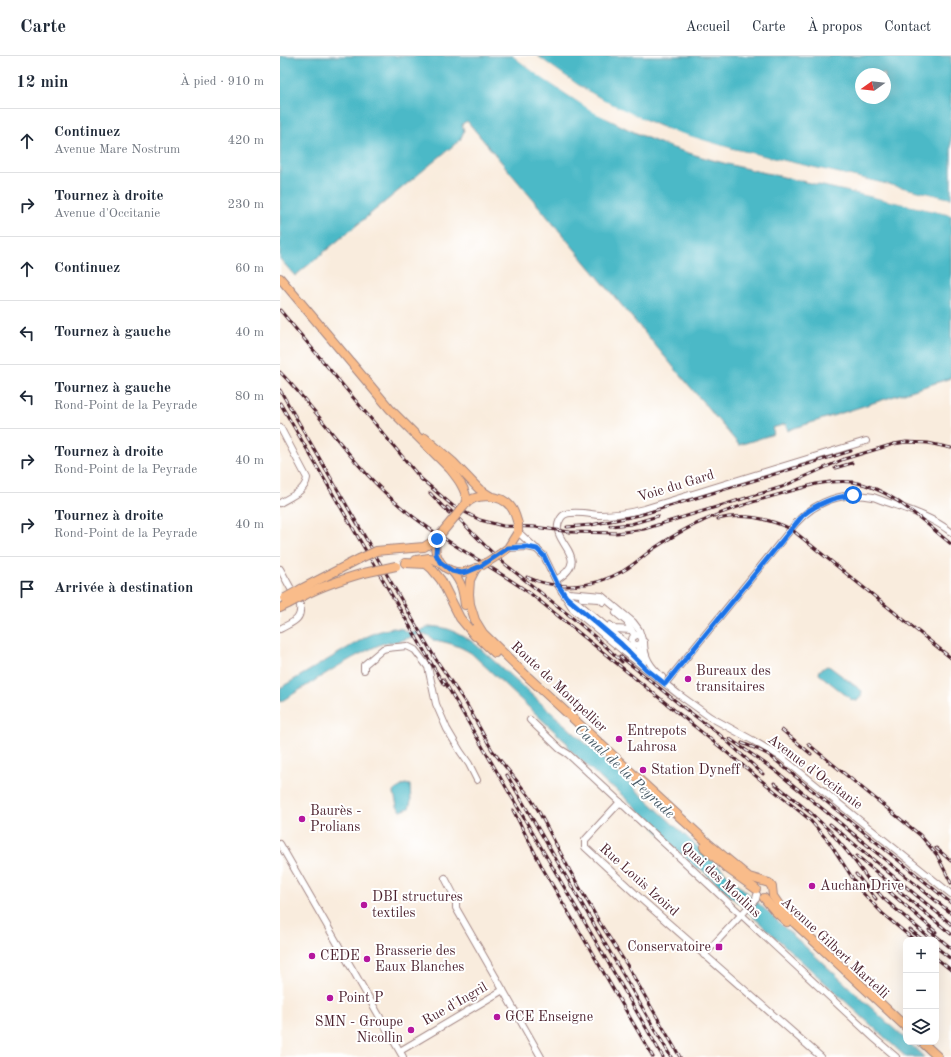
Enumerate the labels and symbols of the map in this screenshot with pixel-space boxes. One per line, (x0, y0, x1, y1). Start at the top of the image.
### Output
north arrow (855, 68, 891, 104)
street label: Voie du Gard (636, 468, 716, 504)
route start (844, 486, 862, 504)
route end (428, 530, 446, 548)
street label: Route de Montpellier (508, 639, 610, 735)
place label: Bureaux des transitaires (696, 664, 771, 694)
marker: Bureaux des transitaires (683, 674, 693, 684)
water label: Canal de la Peyrade (571, 722, 677, 822)
place label: Entrepots Lahrosa (627, 724, 686, 754)
street label: Avenue d'Occitanie (765, 732, 865, 812)
marker: Entrepots Lahrosa (614, 734, 624, 744)
place label: Station Dyneff (651, 763, 742, 777)
marker: Station Dyneff (638, 765, 648, 775)
place label: Baurès - Prolians (310, 804, 361, 834)
marker: Baurès - Prolians (297, 814, 307, 824)
street label: Quai des Moulins (679, 840, 763, 920)
street label: Rue Louis Izoird (597, 841, 681, 919)
place label: Auchan Drive (820, 879, 904, 893)
marker: Auchan Drive (807, 881, 817, 891)
place label: DBI structures textiles (372, 890, 463, 920)
street label: Avenue Gilbert Martelli (779, 895, 892, 1001)
marker: DBI structures textiles (359, 900, 369, 910)
place label: Conservatoire (627, 940, 711, 954)
marker: Conservatoire (714, 942, 724, 952)
place label: Brasserie des Eaux Blanches (375, 944, 464, 974)
place label: CEDE (320, 949, 360, 963)
marker: CEDE (307, 951, 317, 961)
marker: Brasserie des Eaux Blanches (362, 954, 372, 964)
street label: Rue d'Ingril (420, 980, 490, 1028)
place label: Point P (338, 991, 383, 1005)
marker: Point P (325, 993, 335, 1003)
place label: GCE Enseigne (505, 1010, 593, 1024)
marker: GCE Enseigne (492, 1012, 502, 1022)
place label: SMN - Groupe Nicollin (315, 1015, 403, 1045)
marker: SMN - Groupe Nicollin (406, 1025, 416, 1035)

